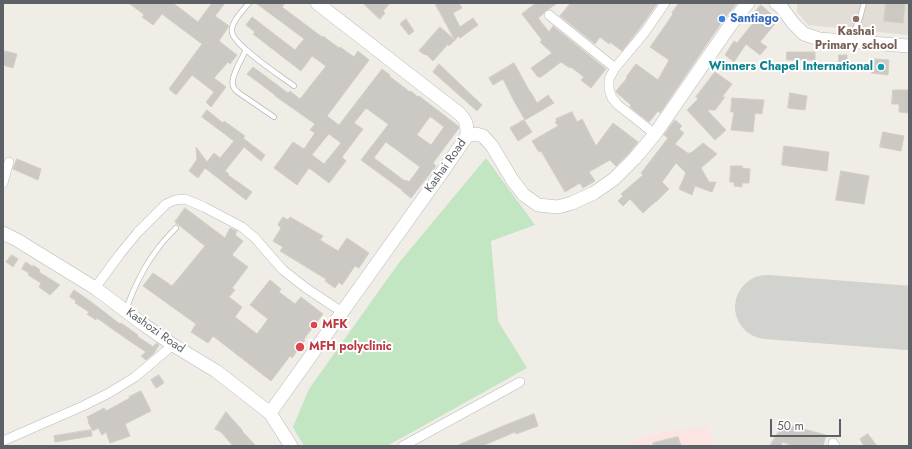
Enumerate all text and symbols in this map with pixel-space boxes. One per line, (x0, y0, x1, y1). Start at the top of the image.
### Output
place label: Santiago (730, 12, 779, 26)
marker: Santiago (717, 14, 727, 24)
marker: Kashai Primary school (851, 14, 861, 24)
place label: Kashai Primary school (815, 25, 897, 53)
place label: Winners Chapel International (709, 60, 873, 74)
marker: Winners Chapel International (876, 62, 886, 72)
street label: Kashai Road (422, 136, 470, 196)
street label: Kashozi Road (123, 306, 187, 356)
place label: MFK (322, 318, 348, 332)
marker: MFK (309, 320, 319, 330)
place label: MFH polyclinic (309, 340, 392, 354)
marker: MFH polyclinic (294, 341, 306, 353)
scale bar (772, 411, 843, 437)
text: 50 m (777, 417, 804, 435)

